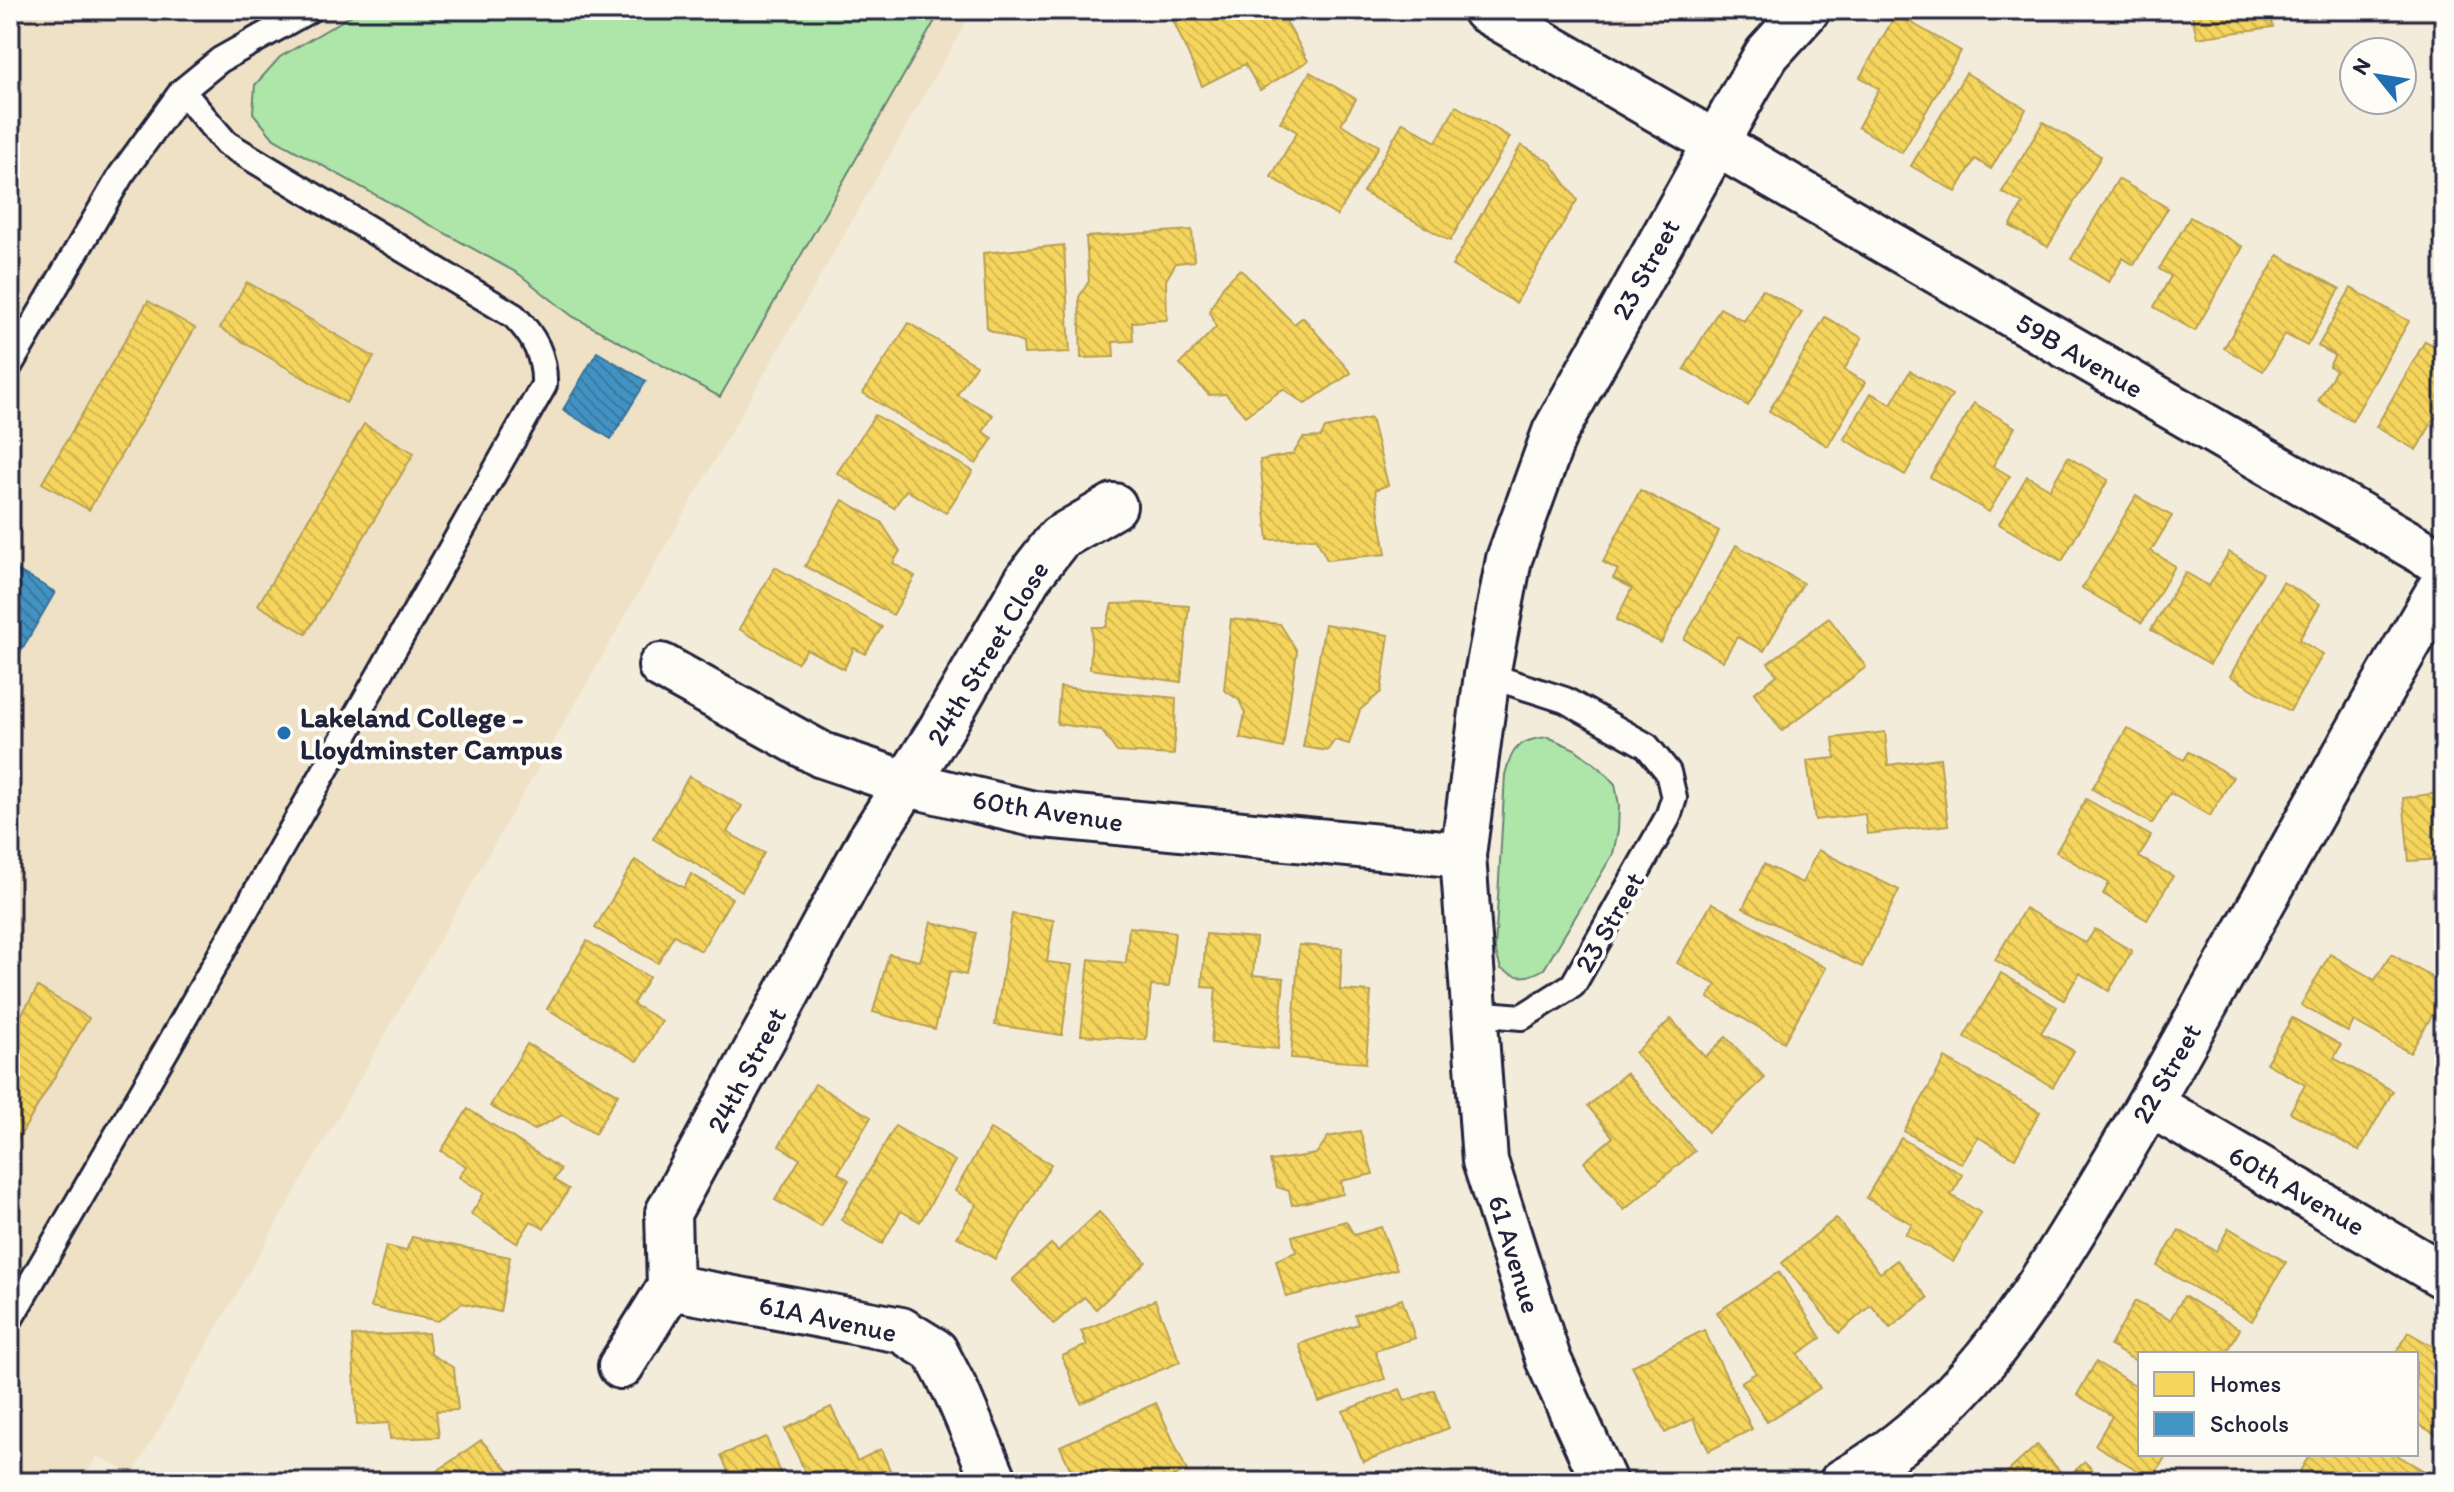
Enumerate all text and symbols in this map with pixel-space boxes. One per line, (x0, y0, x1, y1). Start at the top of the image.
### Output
north arrow (2338, 36, 2418, 116)
text: N (2346, 53, 2377, 79)
street label: 23 Street (1603, 213, 1687, 325)
street label: 59B Avenue (2010, 305, 2150, 405)
street label: 24th Street Close (918, 554, 1056, 752)
place label: Lakeland College - Lloydminster Campus (300, 700, 563, 766)
marker: Lakeland College - Lloydminster Campus (275, 724, 293, 742)
street label: 60th Avenue (970, 781, 1126, 839)
street label: 23 Street (1567, 866, 1651, 978)
street label: 24th Street (699, 1001, 793, 1139)
street label: 22 Street (2124, 1017, 2208, 1129)
street label: 60th Avenue (2223, 1137, 2371, 1243)
street label: 61 Avenue (1481, 1191, 1549, 1317)
street label: 61A Avenue (756, 1287, 900, 1349)
legend (2138, 1352, 2418, 1456)
text: Homes (2210, 1369, 2281, 1398)
text: Schools (2210, 1409, 2289, 1438)

